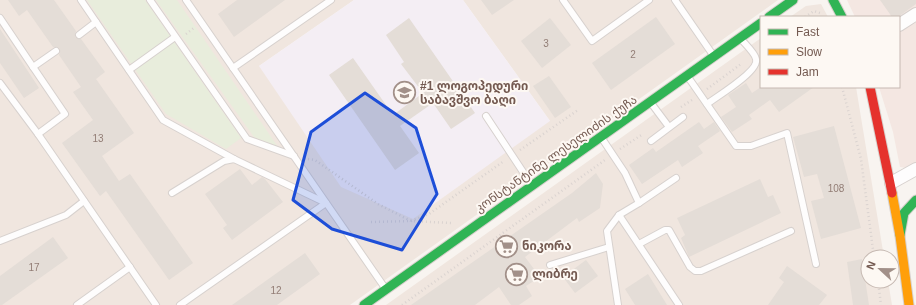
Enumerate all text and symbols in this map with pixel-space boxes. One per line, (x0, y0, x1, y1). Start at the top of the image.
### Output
legend (760, 16, 900, 88)
text: Fast (796, 25, 820, 39)
house number: 3 (543, 38, 549, 49)
text: Slow (796, 45, 822, 59)
house number: 2 (630, 49, 636, 60)
text: Jam (796, 65, 819, 79)
place label: #1 ლოგოპედური საბავშვო ბაღი (420, 79, 528, 107)
school or university icon: #1 ლოგოპედური საბავშვო ბაღი (391, 80, 417, 106)
street label: კონსტანტინე ლესელიძის ქუჩა (472, 93, 640, 216)
house number: 13 (92, 133, 104, 144)
house number: 108 (828, 183, 845, 194)
supermarket icon: ნიკორა (494, 233, 520, 259)
place label: ნიკორა (522, 239, 571, 253)
north arrow (860, 249, 900, 289)
text: N (864, 259, 878, 271)
supermarket icon: ლიბრე (503, 261, 529, 287)
house number: 17 (28, 262, 40, 273)
place label: ლიბრე (532, 267, 578, 282)
house number: 12 (270, 285, 282, 296)

